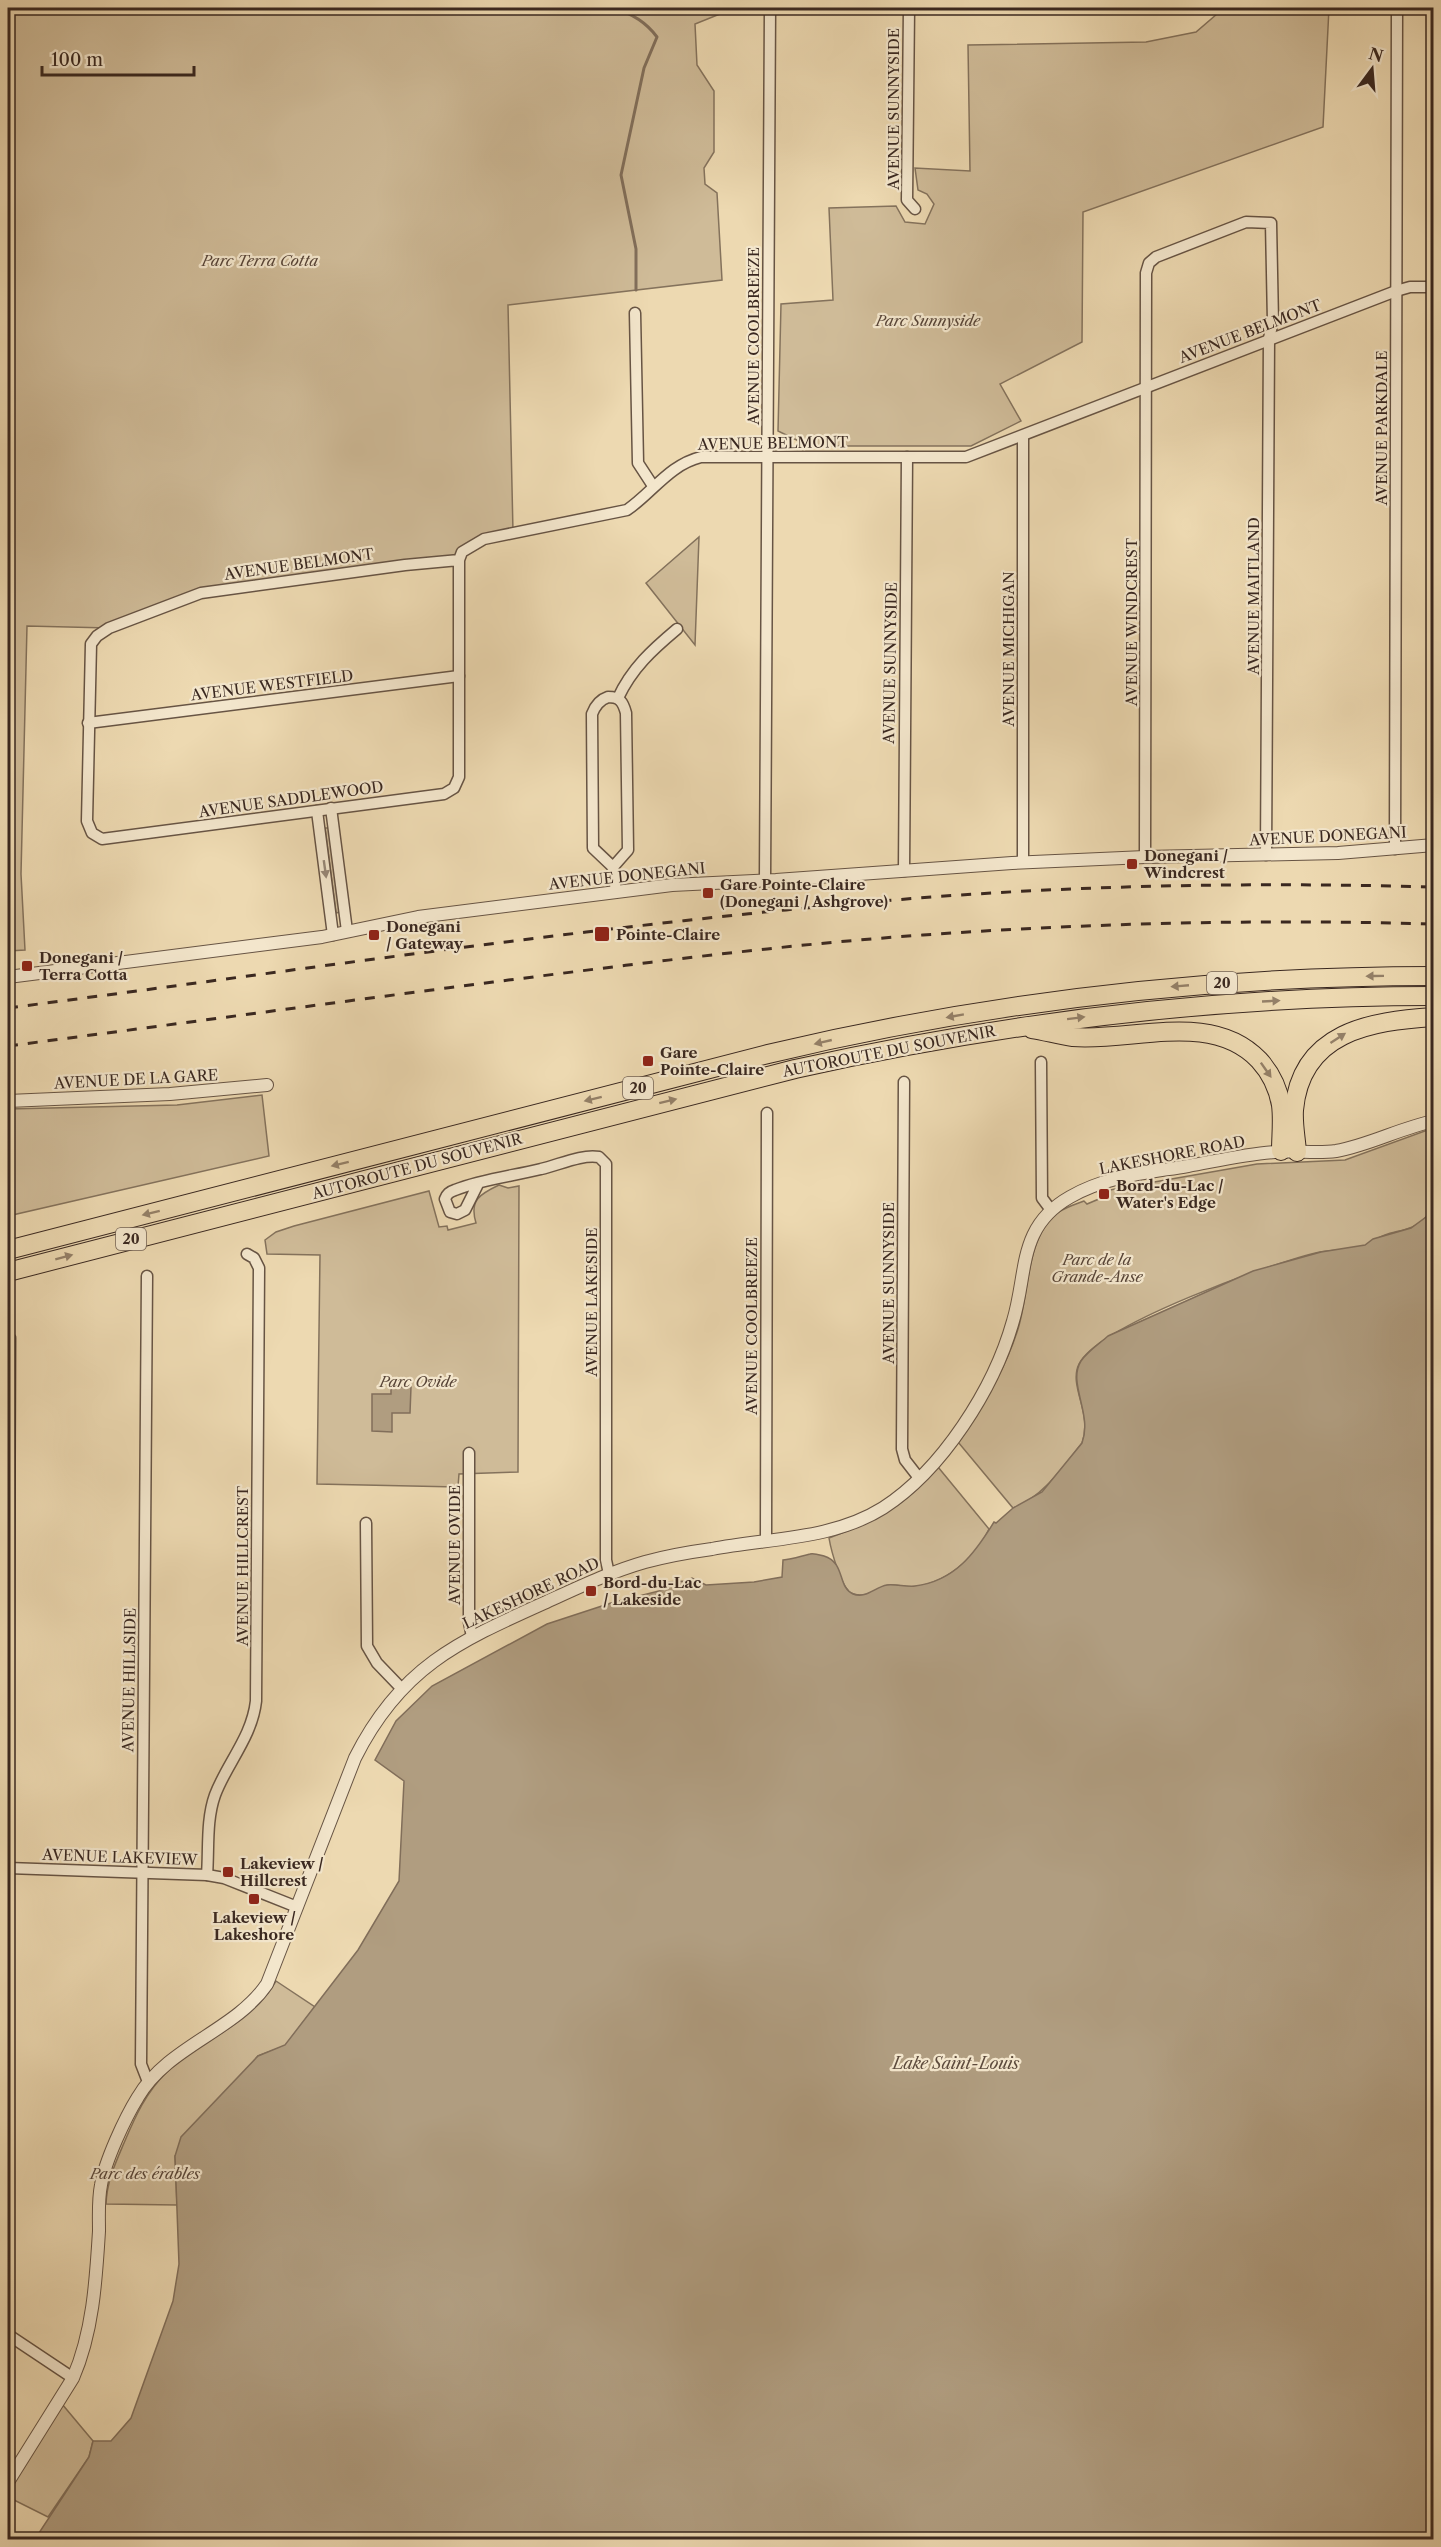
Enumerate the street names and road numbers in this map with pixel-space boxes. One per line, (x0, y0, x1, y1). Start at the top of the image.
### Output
street label: AVENUE SUNNYSIDE (884, 28, 903, 191)
street label: AVENUE COOLBREEZE (744, 247, 763, 426)
street label: AVENUE BELMONT (1175, 295, 1325, 367)
street label: AVENUE PARKDALE (1372, 350, 1391, 507)
street label: AVENUE BELMONT (696, 432, 849, 454)
street label: AVENUE MAITLAND (1244, 517, 1263, 676)
street label: AVENUE WINDCREST (1122, 537, 1141, 707)
street label: AVENUE BELMONT (222, 544, 376, 584)
street label: AVENUE MICHIGAN (999, 571, 1018, 728)
street label: AVENUE SUNNYSIDE (879, 582, 901, 745)
street label: AVENUE WESTFIELD (189, 666, 354, 705)
street label: AVENUE SADDLEWOOD (196, 777, 385, 822)
street label: AVENUE DONEGANI (1248, 822, 1407, 850)
street label: AVENUE DONEGANI (547, 858, 706, 894)
road number: 20 (1207, 972, 1237, 994)
street label: AUTOROUTE DU SOUVENIR (780, 1021, 998, 1081)
street label: AVENUE DE LA GARE (52, 1065, 219, 1093)
road number: 20 (623, 1077, 653, 1099)
street label: AUTOROUTE DU SOUVENIR (309, 1129, 525, 1203)
street label: LAKESHORE ROAD (1097, 1132, 1247, 1178)
street label: AVENUE SUNNYSIDE (879, 1202, 898, 1365)
street label: AVENUE LAKESIDE (582, 1227, 601, 1378)
road number: 20 (116, 1228, 146, 1250)
street label: AVENUE COOLBREEZE (742, 1237, 761, 1416)
street label: AVENUE HILLCREST (233, 1485, 252, 1647)
street label: AVENUE OVIDE (445, 1485, 464, 1606)
street label: LAKESHORE ROAD (460, 1553, 602, 1633)
street label: AVENUE HILLSIDE (118, 1608, 140, 1753)
street label: AVENUE LAKEVIEW (41, 1845, 199, 1869)

